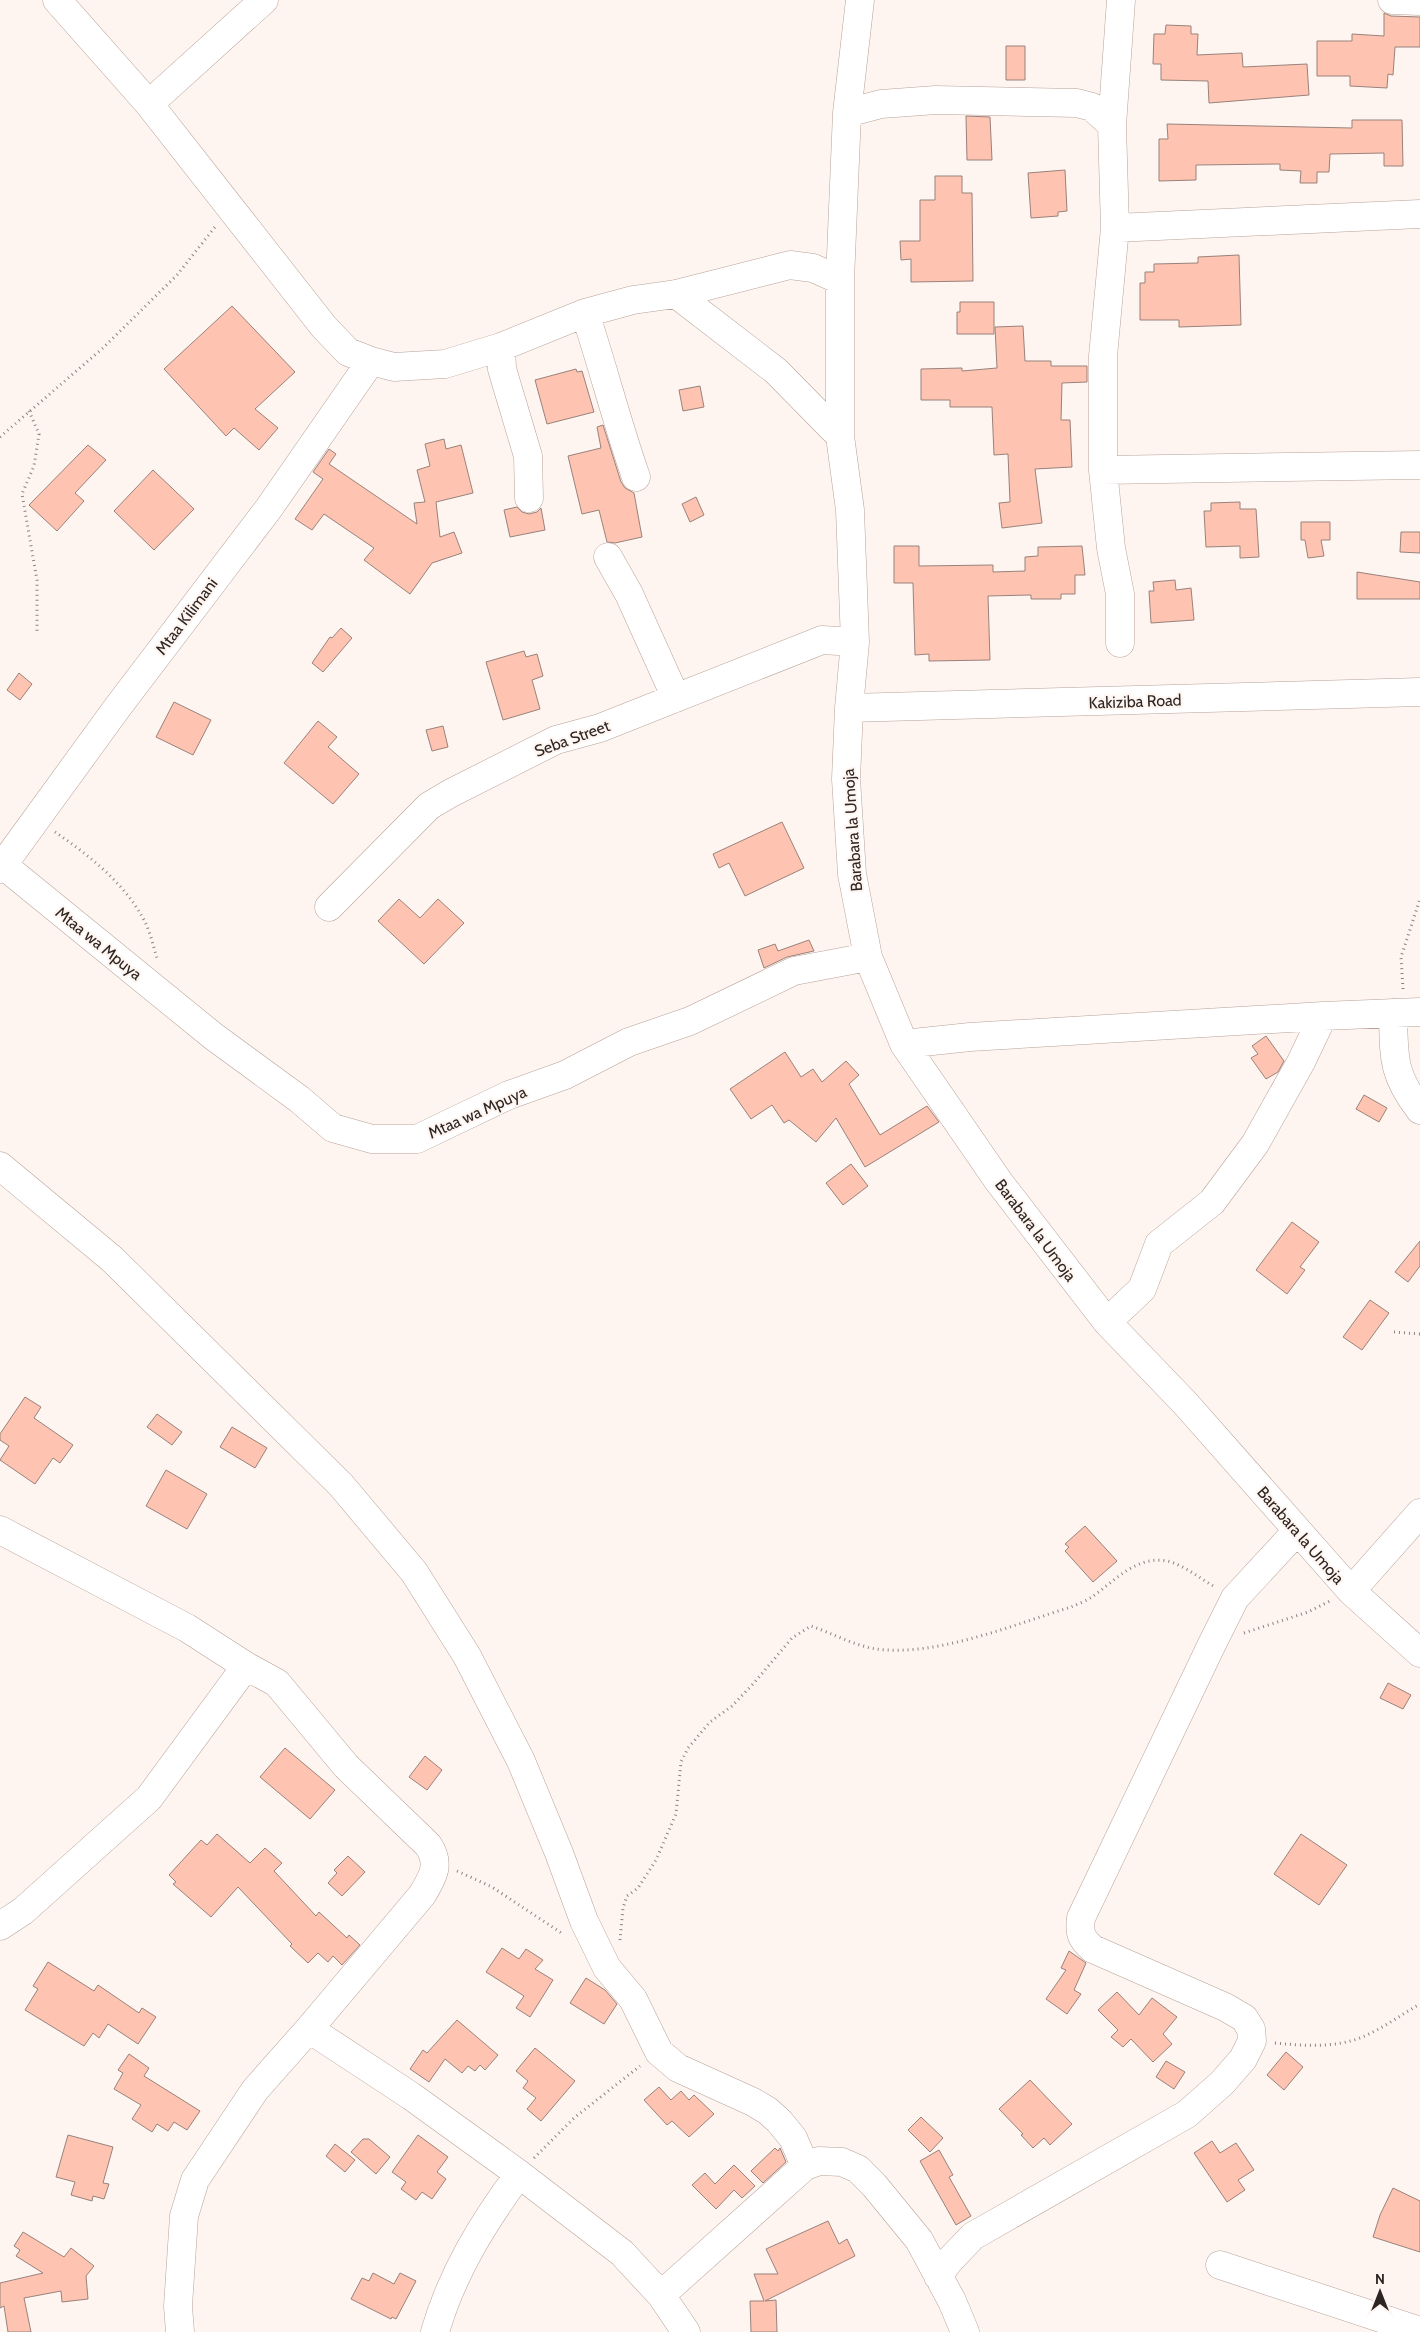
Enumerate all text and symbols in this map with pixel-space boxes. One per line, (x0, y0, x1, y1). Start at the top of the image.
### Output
street label: Mtaa Kilimani (151, 574, 221, 658)
street label: Kakiziba Road (1088, 690, 1182, 713)
street label: Seba Street (532, 716, 613, 761)
street label: Barabara la Umoja (839, 768, 866, 892)
street label: Mtaa wa Mpuya (52, 903, 146, 984)
street label: Mtaa wa Mpuya (425, 1082, 530, 1143)
street label: Barabara la Umoja (991, 1175, 1080, 1285)
street label: Barabara la Umoja (1253, 1483, 1348, 1588)
north arrow (1355, 2267, 1405, 2317)
text: N (1375, 2270, 1385, 2288)

